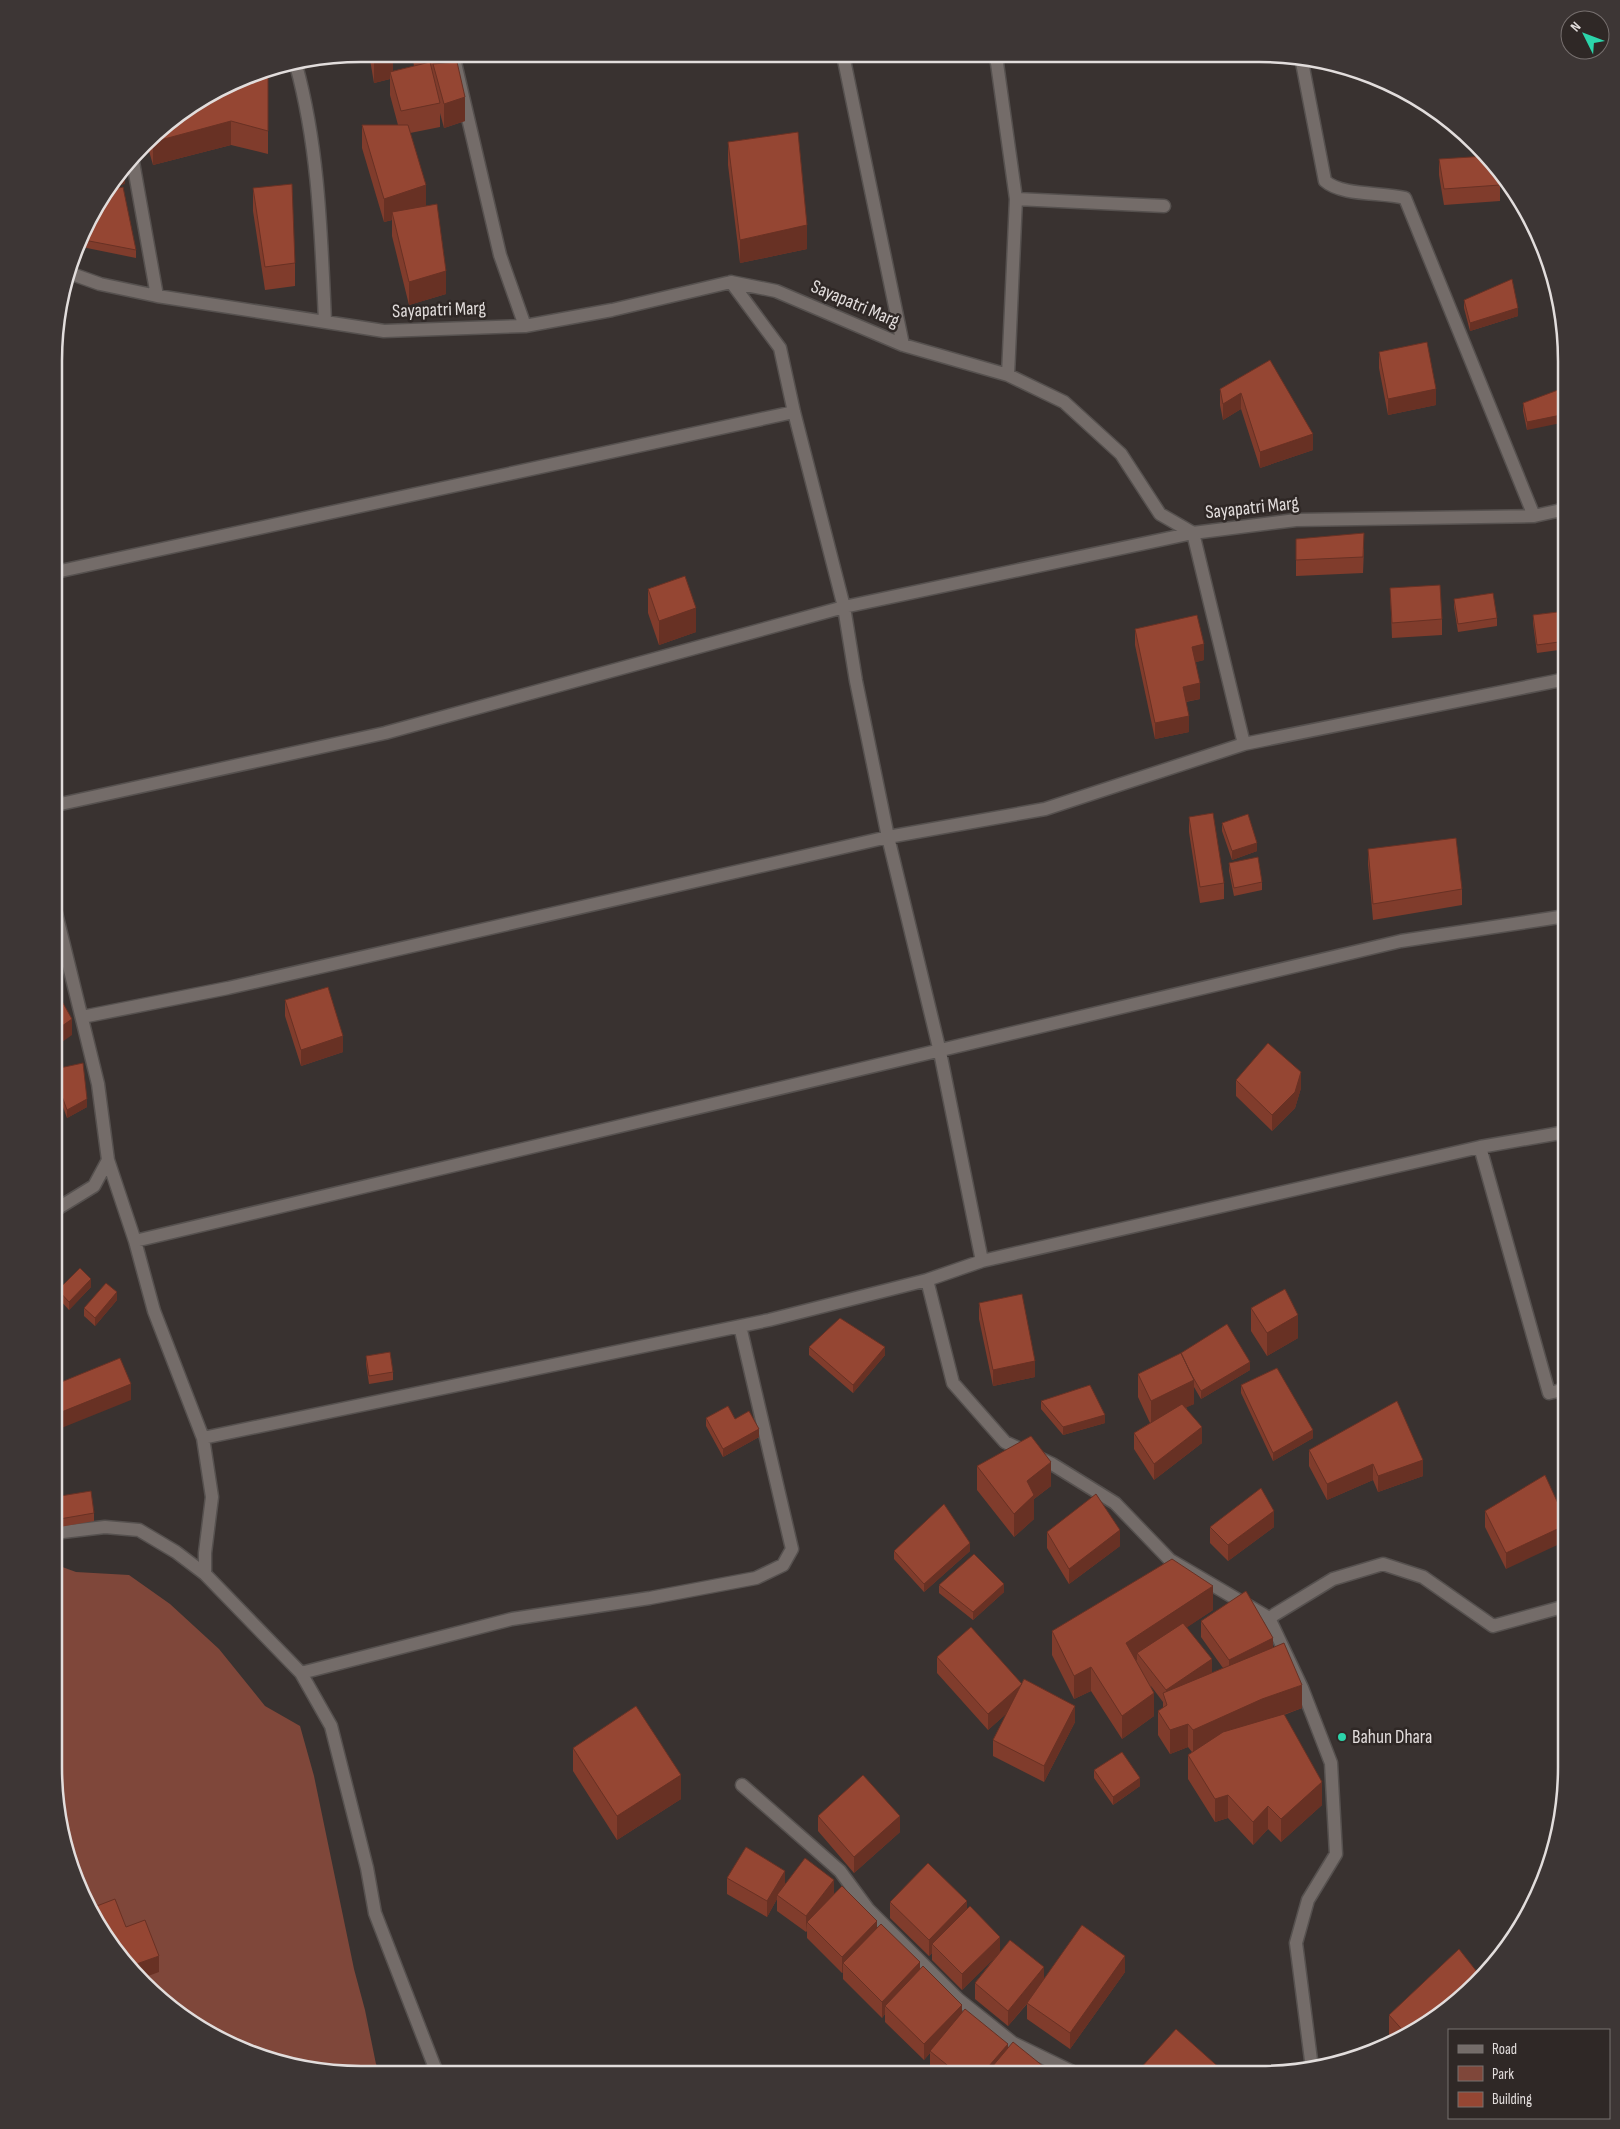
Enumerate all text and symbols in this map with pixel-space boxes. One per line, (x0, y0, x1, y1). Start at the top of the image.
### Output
north arrow (1560, 10, 1610, 60)
text: N (1567, 18, 1585, 35)
street label: Sayapatri Marg (807, 275, 903, 333)
street label: Sayapatri Marg (392, 297, 487, 323)
street label: Sayapatri Marg (1204, 492, 1300, 524)
place label: Bahun Dhara (1352, 1726, 1432, 1749)
marker: Bahun Dhara (1336, 1731, 1348, 1743)
legend (1448, 2029, 1610, 2119)
text: Road (1492, 2040, 1517, 2059)
text: Park (1492, 2065, 1514, 2084)
text: Building (1492, 2090, 1532, 2109)

